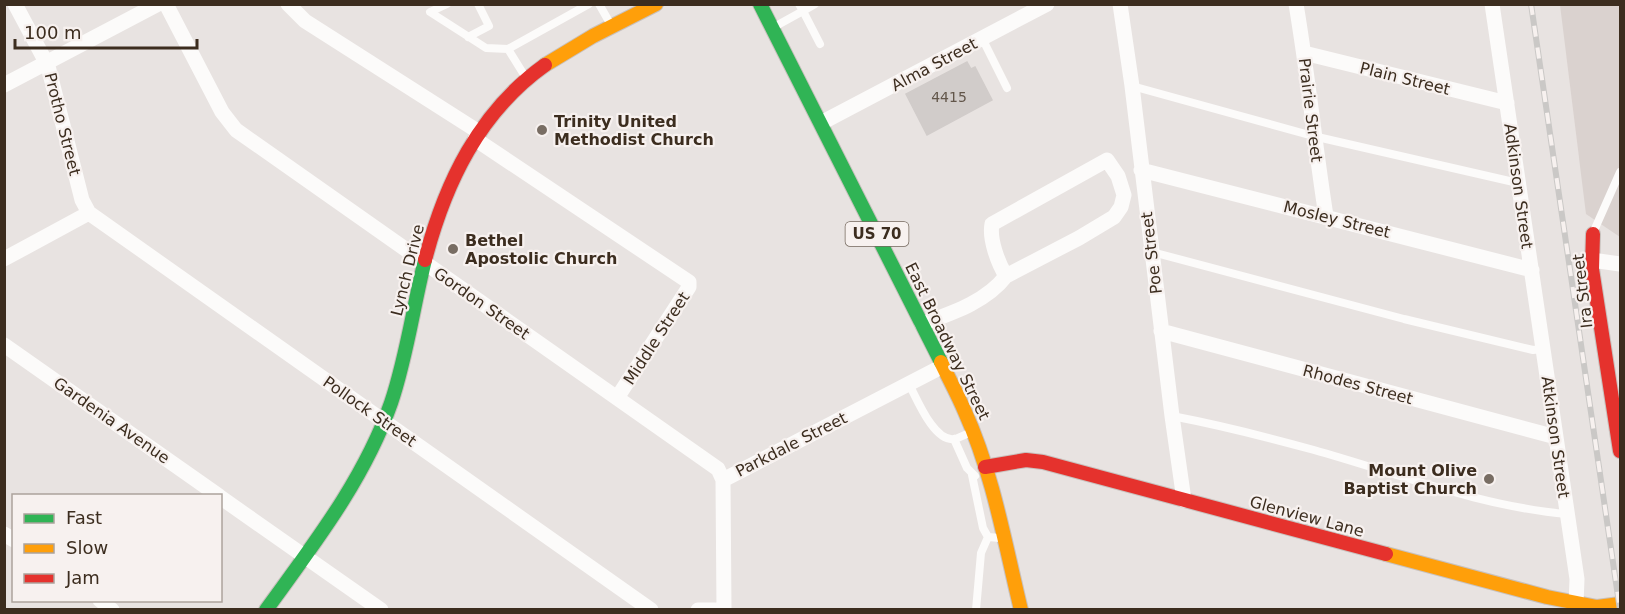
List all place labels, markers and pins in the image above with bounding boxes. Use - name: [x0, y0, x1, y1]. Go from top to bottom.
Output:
- place label: Trinity United Methodist Church: [554, 112, 714, 149]
- marker: Trinity United Methodist Church: [535, 123, 549, 137]
- place label: Bethel Apostolic Church: [465, 231, 617, 268]
- marker: Bethel Apostolic Church: [446, 242, 460, 256]
- place label: Mount Olive Baptist Church: [1343, 461, 1477, 498]
- marker: Mount Olive Baptist Church: [1482, 472, 1496, 486]

